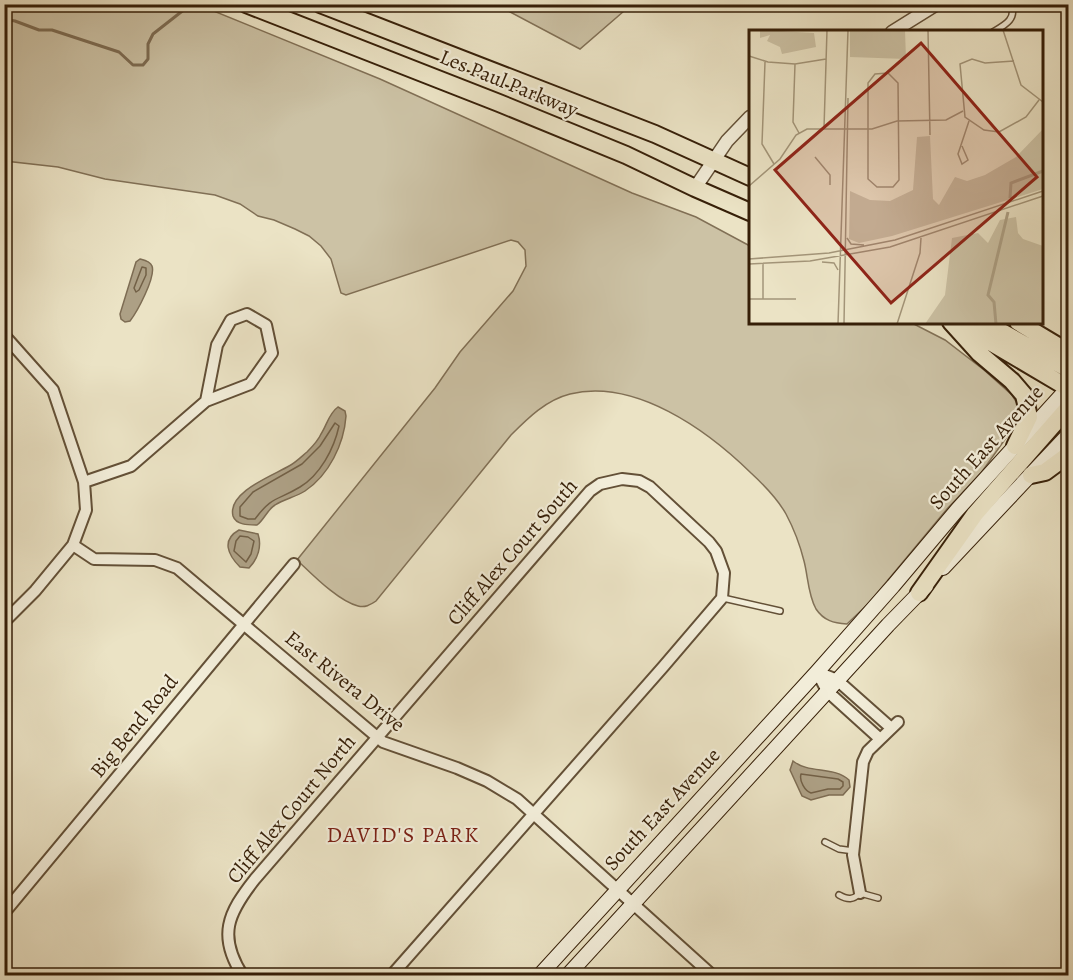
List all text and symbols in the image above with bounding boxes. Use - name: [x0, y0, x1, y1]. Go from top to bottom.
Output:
- inset map: [749, 30, 1043, 324]
- street label: Les Paul Parkway: [436, 43, 583, 124]
- street label: South East Avenue: [923, 379, 1049, 515]
- street label: Cliff Alex Court South: [440, 473, 584, 631]
- street label: East Rivera Drive: [279, 624, 411, 738]
- street label: Big Bend Road: [84, 668, 185, 784]
- street label: Cliff Alex Court North: [220, 729, 362, 889]
- street label: South East Avenue: [598, 741, 726, 877]
- district label: DAVID'S PARK: [327, 820, 479, 850]

